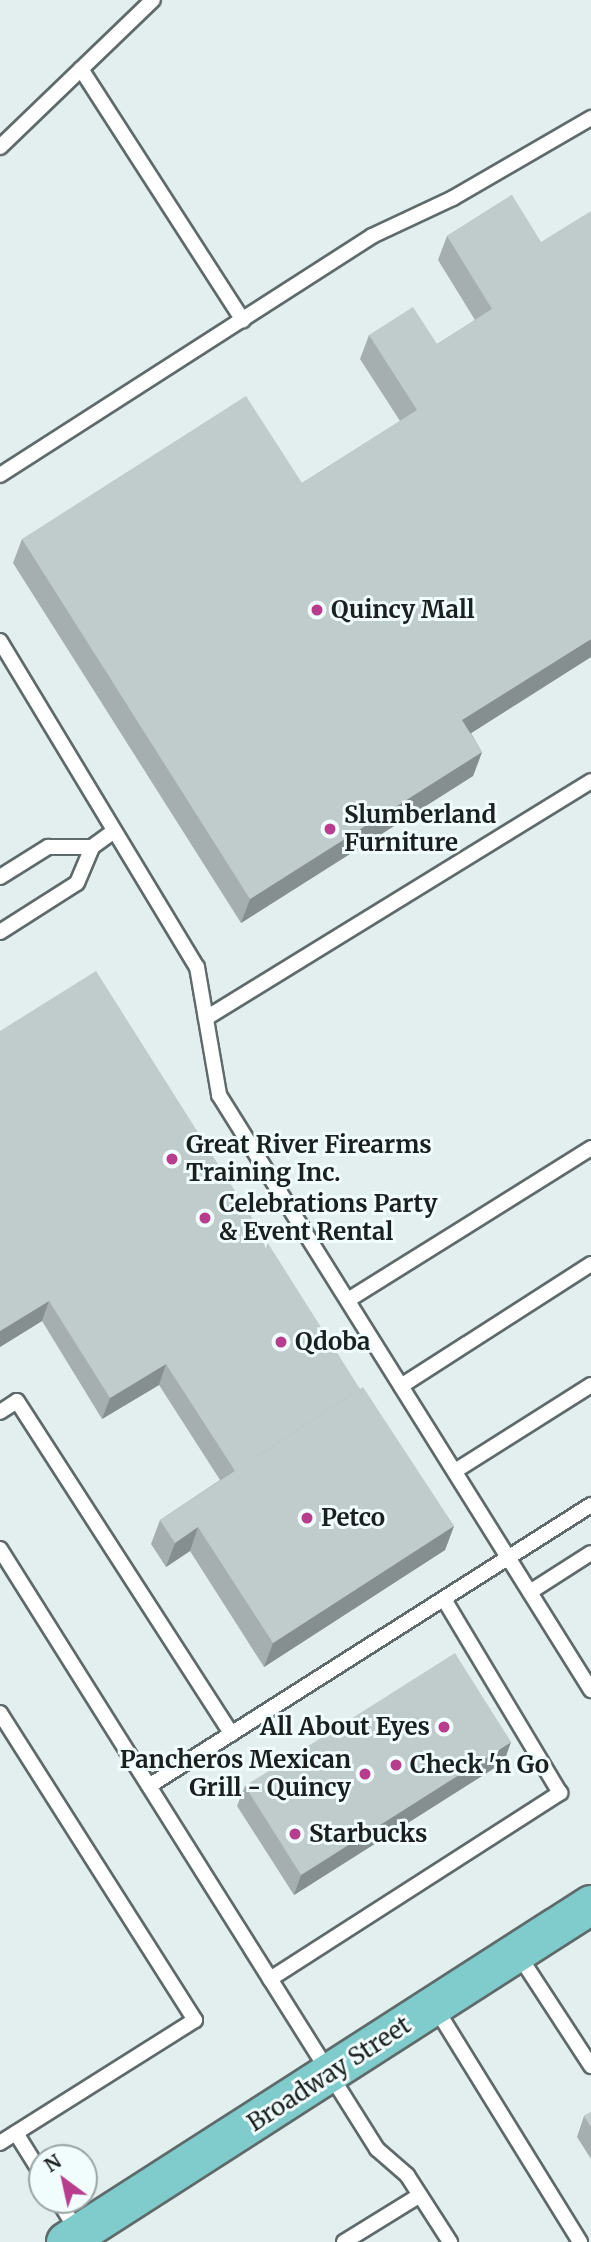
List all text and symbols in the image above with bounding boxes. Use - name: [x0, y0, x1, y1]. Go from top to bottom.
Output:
- place label: Quincy Mall: [331, 596, 474, 624]
- marker: Quincy Mall: [309, 602, 325, 618]
- place label: Slumberland Furniture: [344, 801, 496, 857]
- marker: Slumberland Furniture: [322, 821, 338, 837]
- place label: Great River Firearms Training Inc.: [186, 1131, 432, 1187]
- marker: Great River Firearms Training Inc.: [164, 1151, 180, 1167]
- place label: Celebrations Party & Event Rental: [219, 1190, 438, 1246]
- marker: Celebrations Party & Event Rental: [197, 1210, 213, 1226]
- place label: Qdoba: [295, 1328, 371, 1356]
- marker: Qdoba: [273, 1334, 289, 1350]
- place label: Petco: [321, 1504, 385, 1532]
- marker: Petco: [299, 1510, 315, 1526]
- place label: All About Eyes: [260, 1713, 430, 1741]
- marker: All About Eyes: [436, 1719, 452, 1735]
- place label: Pancheros Mexican Grill - Quincy: [120, 1746, 351, 1802]
- place label: Check 'n Go: [410, 1751, 549, 1779]
- marker: Check 'n Go: [388, 1757, 404, 1773]
- marker: Pancheros Mexican Grill - Quincy: [357, 1766, 373, 1782]
- place label: Starbucks: [309, 1820, 427, 1848]
- marker: Starbucks: [287, 1826, 303, 1842]
- street label: Broadway Street: [242, 2011, 416, 2137]
- north arrow: [28, 2144, 98, 2214]
- text: N: [40, 2149, 65, 2177]

